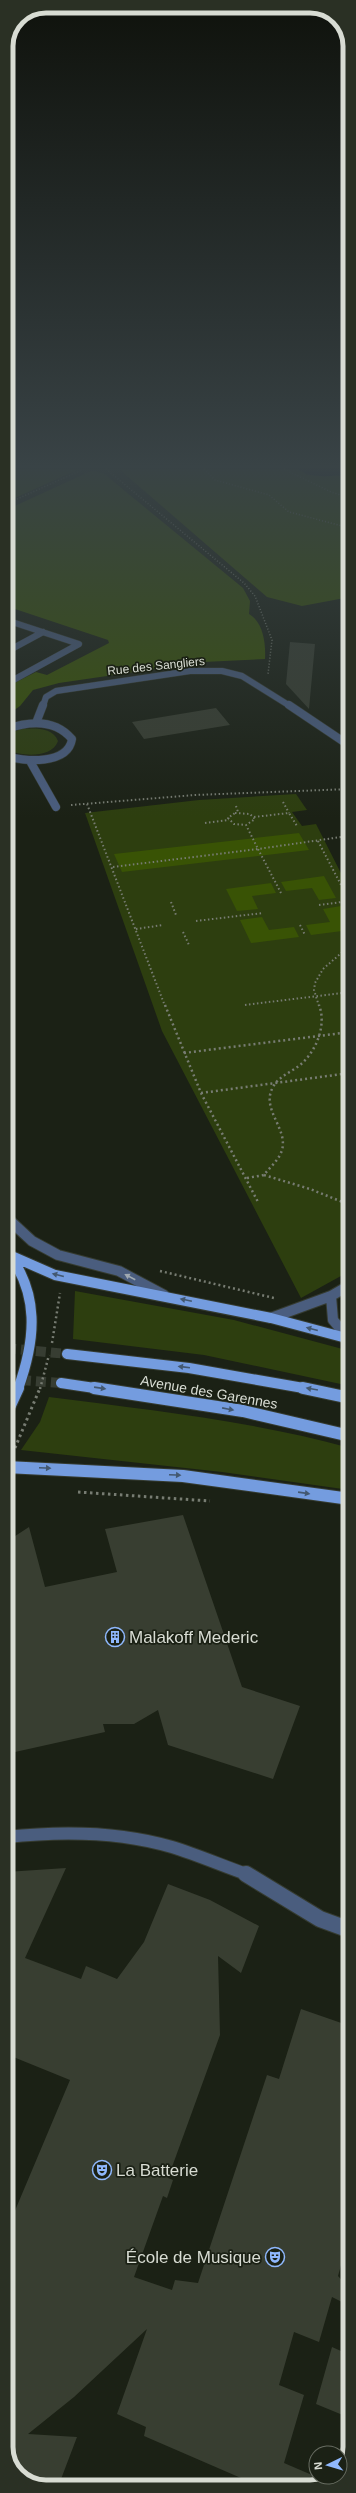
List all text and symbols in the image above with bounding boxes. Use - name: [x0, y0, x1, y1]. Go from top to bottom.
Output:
- street label: Rue des Sangliers: [107, 654, 205, 678]
- one-way arrow: [52, 1271, 64, 1277]
- one-way arrow: [124, 1274, 136, 1280]
- one-way arrow: [179, 1296, 192, 1302]
- one-way arrow: [306, 1326, 318, 1332]
- one-way arrow: [178, 1364, 190, 1370]
- street label: Avenue des Garennes: [139, 1372, 279, 1412]
- one-way arrow: [94, 1385, 106, 1391]
- one-way arrow: [306, 1386, 318, 1392]
- one-way arrow: [222, 1406, 234, 1412]
- one-way arrow: [39, 1465, 51, 1472]
- one-way arrow: [169, 1472, 181, 1479]
- one-way arrow: [298, 1490, 310, 1496]
- building icon: Malakoff Mederic: [104, 1626, 126, 1648]
- place label: Malakoff Mederic: [129, 1628, 259, 1647]
- theatre icon: La Batterie: [91, 2159, 113, 2181]
- place label: La Batterie: [116, 2161, 198, 2180]
- theatre icon: École de Musique: [264, 2246, 286, 2268]
- place label: École de Musique: [126, 2248, 261, 2267]
- north arrow: [308, 2445, 348, 2485]
- text: N: [312, 2461, 324, 2470]

